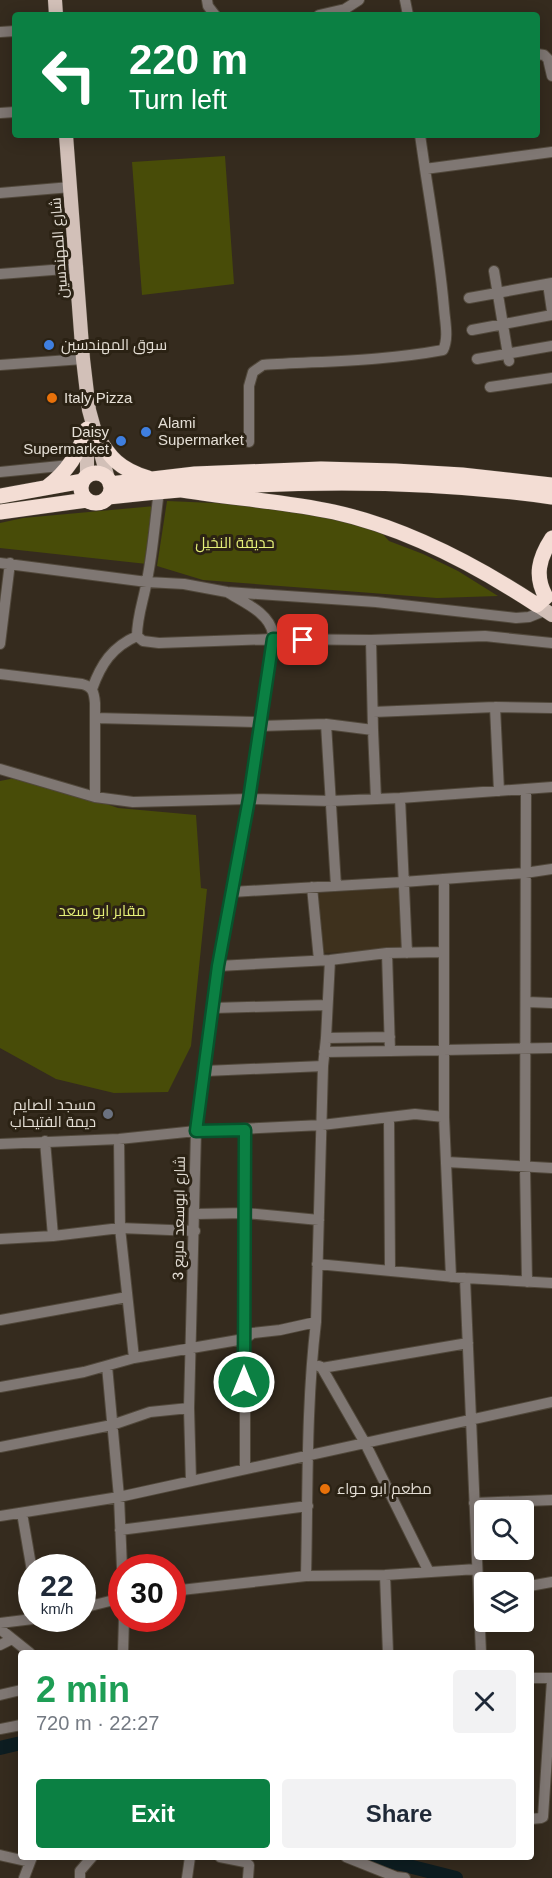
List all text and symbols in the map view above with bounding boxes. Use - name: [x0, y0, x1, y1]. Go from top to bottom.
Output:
- icon: left: [30, 36, 108, 114]
- text: 220 m: [129, 36, 248, 83]
- text: Turn left: [129, 85, 227, 115]
- street label: شارع المهندسين: [46, 197, 74, 299]
- place label: سوق المهندسين: [61, 336, 167, 355]
- marker: سوق المهندسين: [42, 338, 56, 352]
- place label: Italy Pizza: [64, 389, 133, 406]
- marker: Italy Pizza: [45, 391, 59, 405]
- place label: Alami Supermarket: [158, 414, 245, 448]
- place label: Daisy Supermarket: [23, 423, 110, 457]
- marker: Alami Supermarket: [139, 425, 153, 439]
- marker: Daisy Supermarket: [114, 434, 128, 448]
- park label: حديقة النخيل: [195, 534, 275, 553]
- pin: [277, 614, 328, 665]
- icon: arrive: [286, 623, 319, 656]
- park label: مقابر ابو سعد: [58, 902, 146, 920]
- place label: مسجد الصايم ديمة الفتيحاب: [10, 1096, 96, 1130]
- marker: مسجد الصايم ديمة الفتيحاب: [101, 1107, 115, 1121]
- street label: شارع ابوسعد مربع 3: [169, 1156, 191, 1280]
- position arrow: [212, 1350, 276, 1414]
- place label: مطعم ابو حواء: [337, 1480, 432, 1499]
- marker: مطعم ابو حواء: [318, 1482, 332, 1496]
- map controls: [474, 1500, 534, 1632]
- button: search: [474, 1500, 534, 1560]
- speed limit sign: 30: [108, 1554, 186, 1632]
- text: 22: [40, 1569, 74, 1602]
- button: layers: [474, 1572, 534, 1632]
- text: km/h: [41, 1600, 73, 1617]
- text: 2 min: [36, 1669, 130, 1710]
- button: close: [453, 1670, 516, 1733]
- text: 720 m · 22:27: [36, 1712, 159, 1734]
- button: Exit: [36, 1779, 270, 1848]
- button: Share: [282, 1779, 516, 1848]

